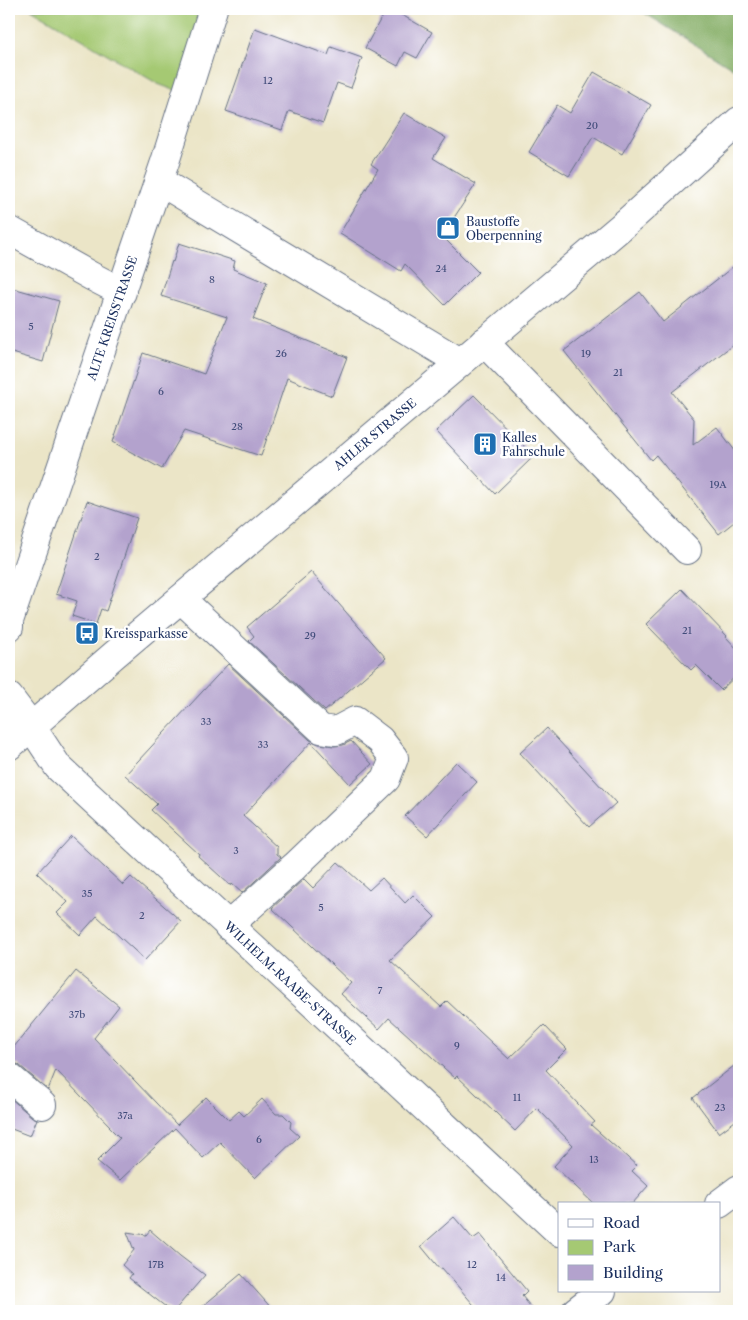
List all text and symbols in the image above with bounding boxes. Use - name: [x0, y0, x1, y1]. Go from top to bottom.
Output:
- house number: 12: [263, 74, 273, 87]
- house number: 20: [586, 119, 598, 132]
- place label: Baustoffe Oberpenning: [466, 214, 542, 243]
- shop icon: Baustoffe Oberpenning: [435, 215, 461, 241]
- street label: ALTE KREISSTRASSE: [83, 254, 140, 383]
- house number: 24: [435, 262, 447, 275]
- house number: 8: [209, 273, 215, 286]
- house number: 5: [28, 320, 34, 333]
- house number: 26: [275, 347, 287, 360]
- house number: 19: [581, 347, 591, 360]
- house number: 21: [613, 366, 624, 379]
- house number: 6: [158, 385, 164, 398]
- street label: AHLER STRASSE: [330, 395, 419, 474]
- house number: 28: [231, 420, 243, 433]
- place label: Kalles Fahrschule: [502, 430, 565, 459]
- building icon: Kalles Fahrschule: [472, 431, 498, 457]
- house number: 19A: [709, 478, 727, 491]
- house number: 2: [94, 550, 100, 563]
- bus stop icon: Kreissparkasse: [74, 620, 100, 646]
- house number: 21: [682, 624, 693, 637]
- place label: Kreissparkasse: [104, 626, 188, 641]
- house number: 29: [304, 629, 316, 642]
- house number: 33: [200, 715, 212, 728]
- house number: 33: [257, 738, 269, 751]
- house number: 3: [233, 844, 239, 857]
- house number: 35: [82, 887, 92, 900]
- house number: 5: [318, 901, 324, 914]
- house number: 2: [139, 909, 145, 922]
- street label: WILHELM-RAABE-STRASSE: [220, 917, 359, 1048]
- house number: 7: [378, 984, 383, 997]
- house number: 37b: [69, 1008, 85, 1021]
- house number: 9: [454, 1039, 460, 1052]
- house number: 11: [513, 1091, 522, 1104]
- house number: 23: [714, 1101, 726, 1114]
- house number: 37a: [117, 1109, 134, 1122]
- house number: 6: [256, 1133, 262, 1146]
- house number: 13: [589, 1153, 599, 1166]
- legend: [558, 1202, 720, 1292]
- text: Road: [603, 1213, 640, 1232]
- text: Park: [603, 1237, 637, 1256]
- house number: 17B: [148, 1258, 164, 1271]
- house number: 12: [467, 1258, 477, 1271]
- text: Building: [603, 1263, 663, 1282]
- house number: 14: [496, 1271, 506, 1284]

